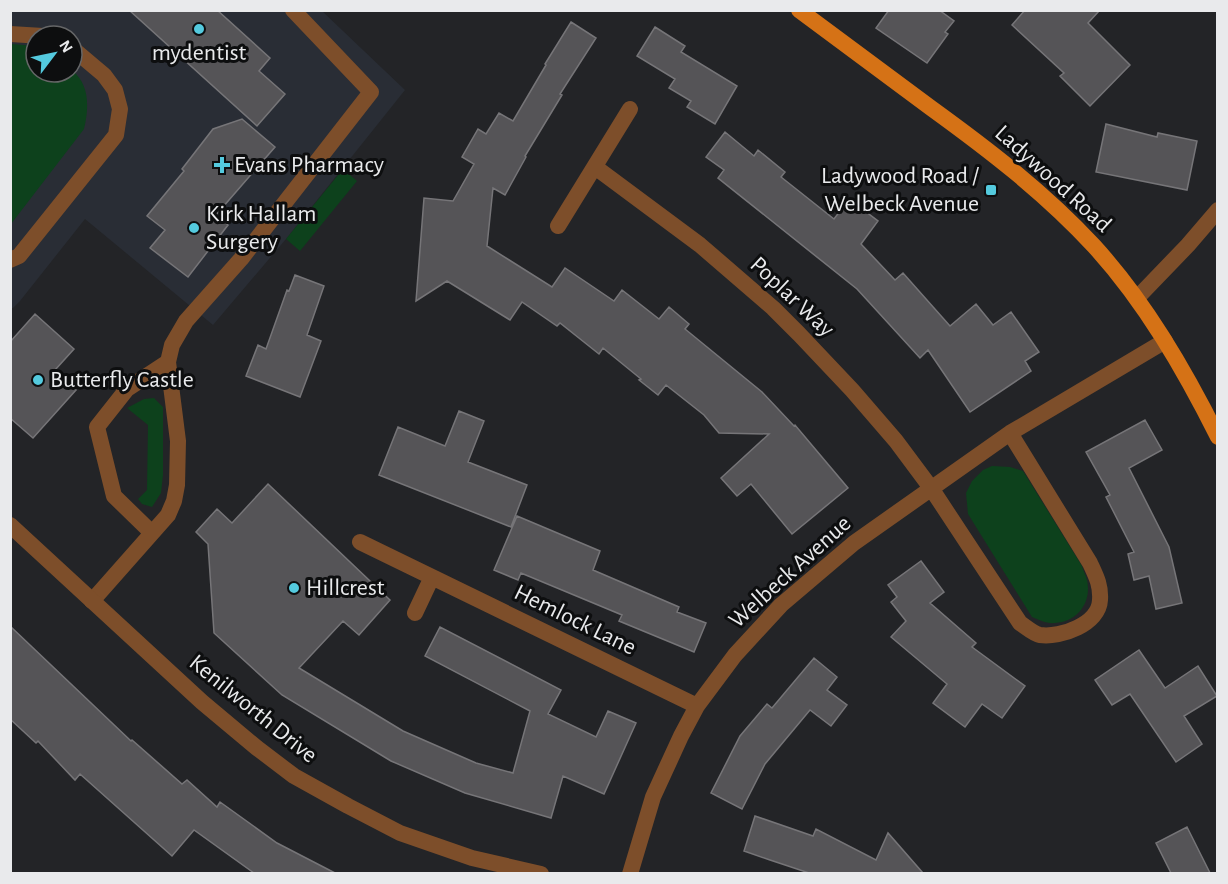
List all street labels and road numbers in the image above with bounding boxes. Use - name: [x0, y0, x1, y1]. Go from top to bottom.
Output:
- street label: Ladywood Road: [990, 121, 1116, 237]
- street label: Poplar Way: [745, 252, 839, 342]
- street label: Welbeck Avenue: [724, 511, 856, 633]
- street label: Hemlock Lane: [510, 580, 640, 660]
- street label: Kenilworth Drive: [184, 650, 322, 768]

